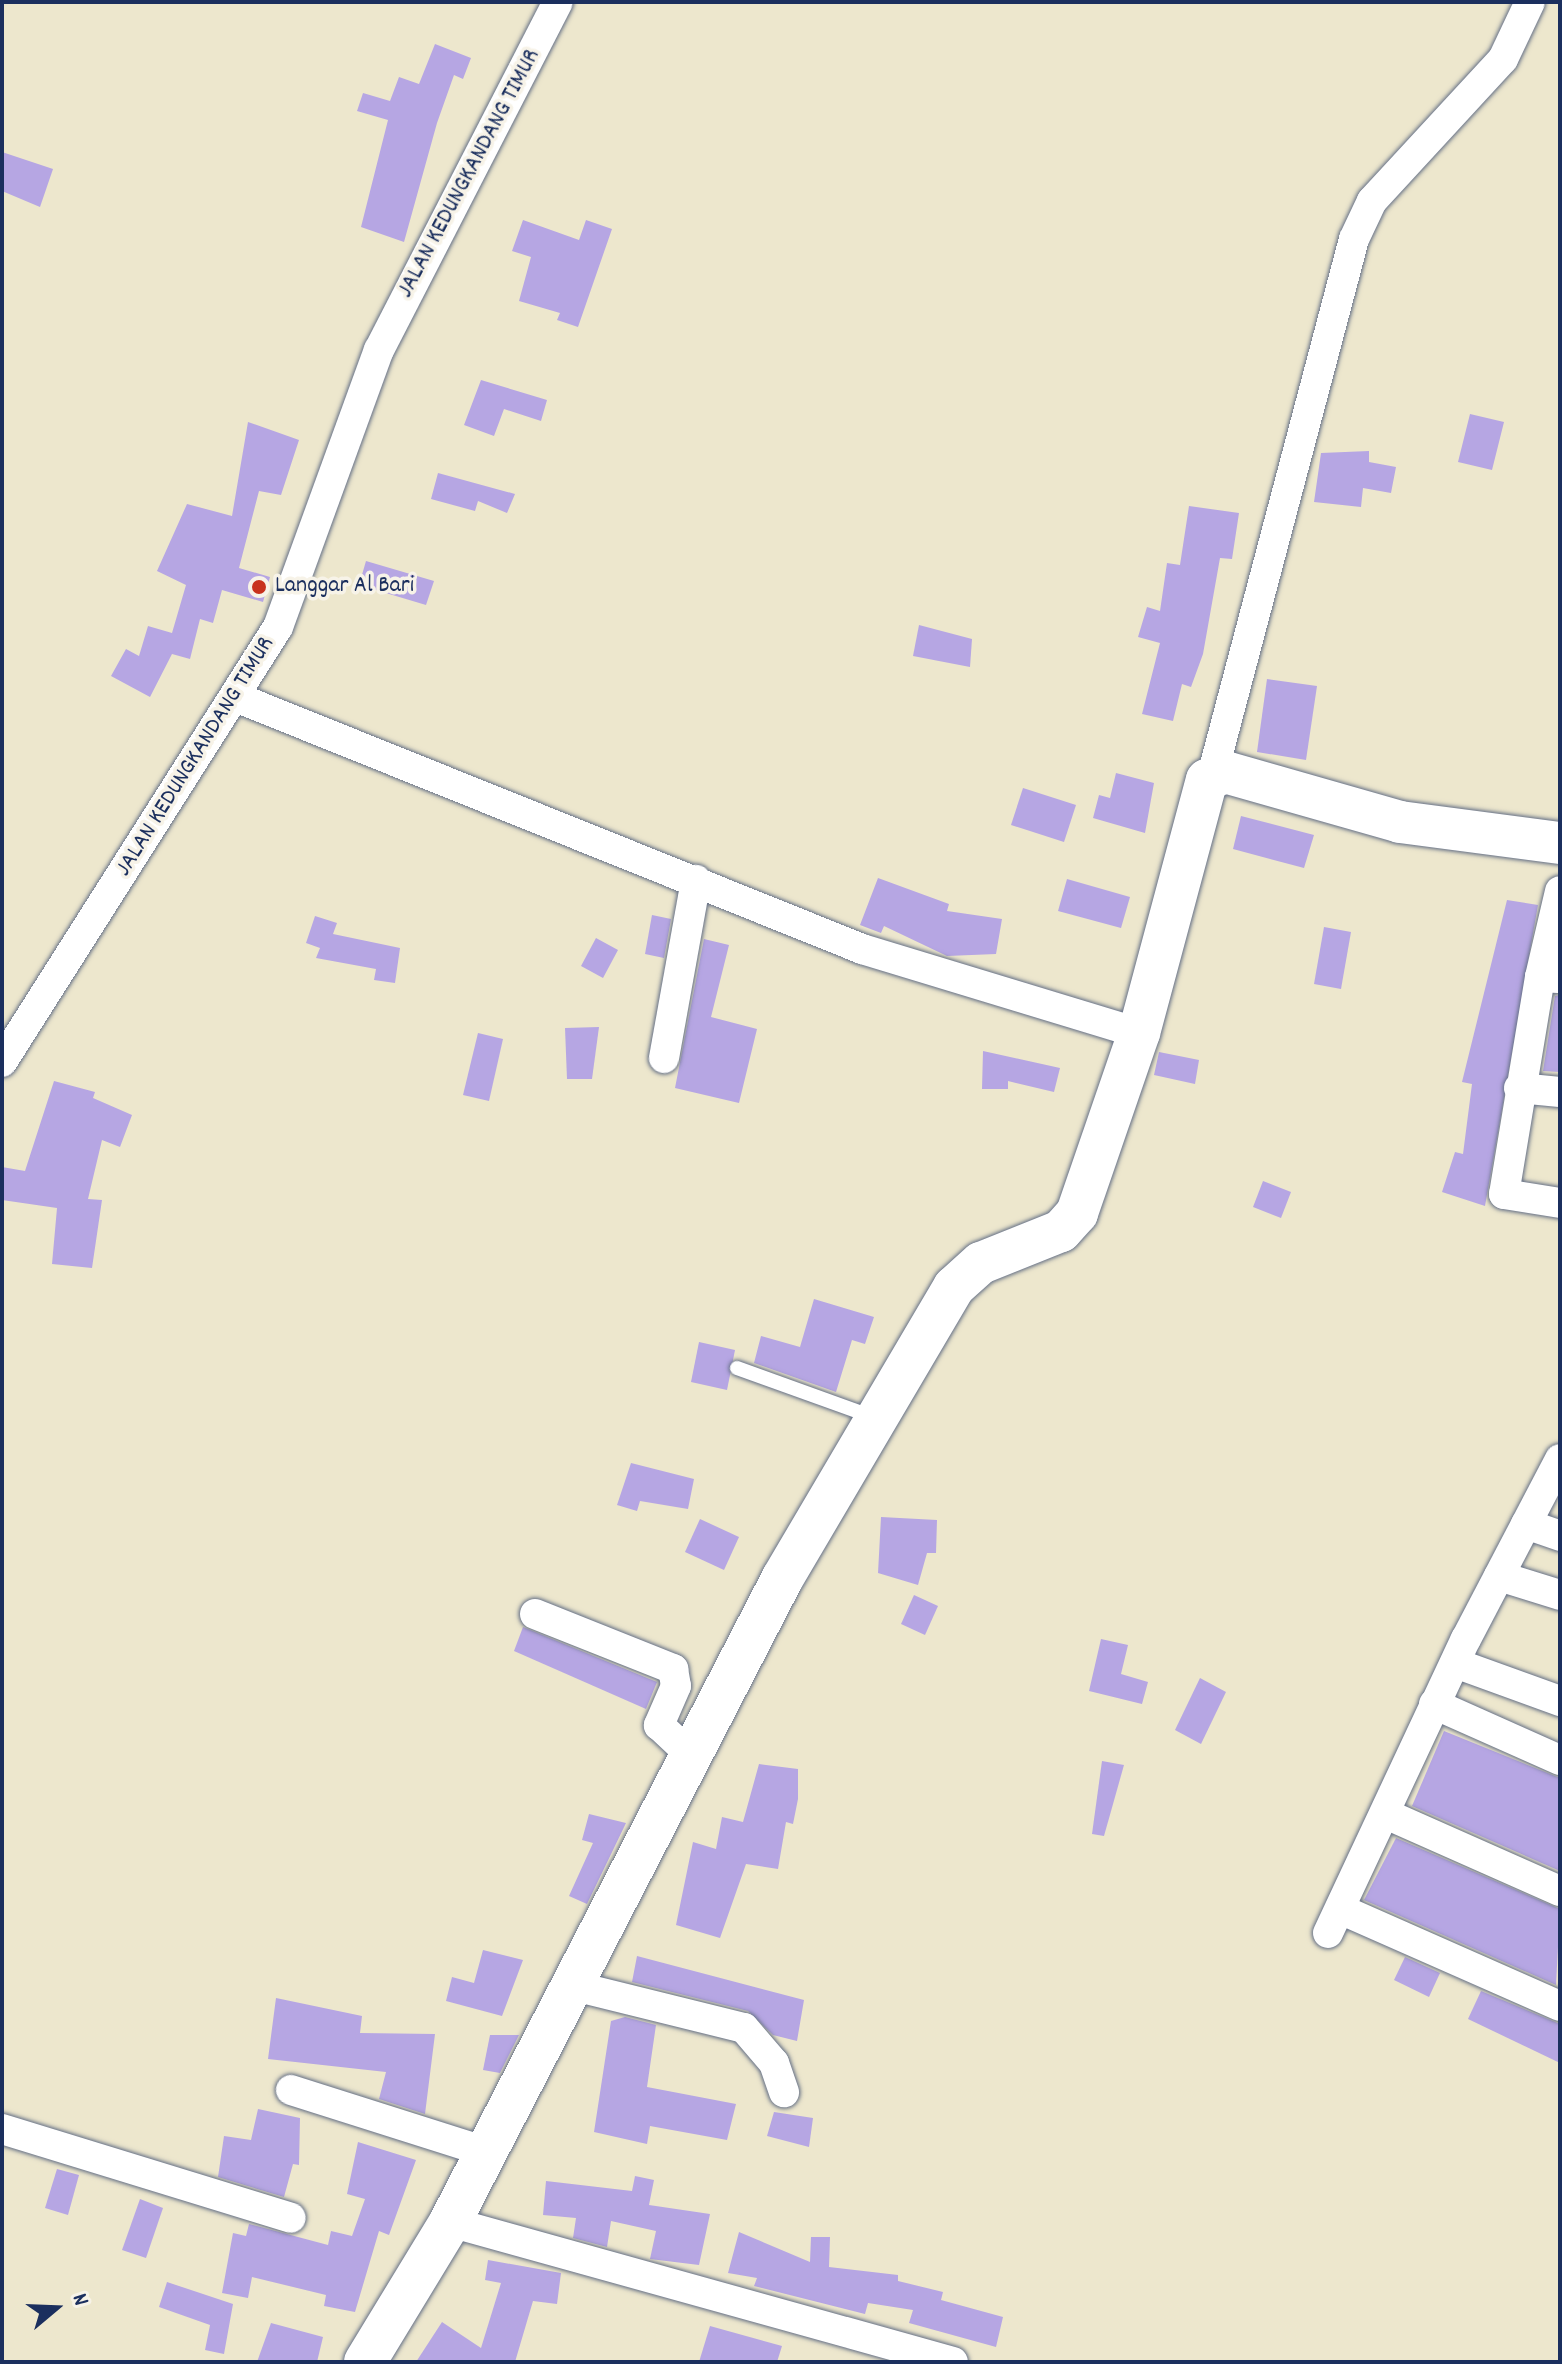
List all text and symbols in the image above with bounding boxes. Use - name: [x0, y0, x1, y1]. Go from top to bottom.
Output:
- street label: JALAN KEDUNGKANDANG TIMUR: [392, 45, 548, 303]
- place label: Langgar Al Bari: [275, 573, 414, 601]
- marker: Langgar Al Bari: [250, 578, 268, 596]
- street label: JALAN KEDUNGKANDANG TIMUR: [110, 632, 282, 882]
- north arrow: [16, 2268, 96, 2348]
- text: N: [63, 2290, 96, 2310]

